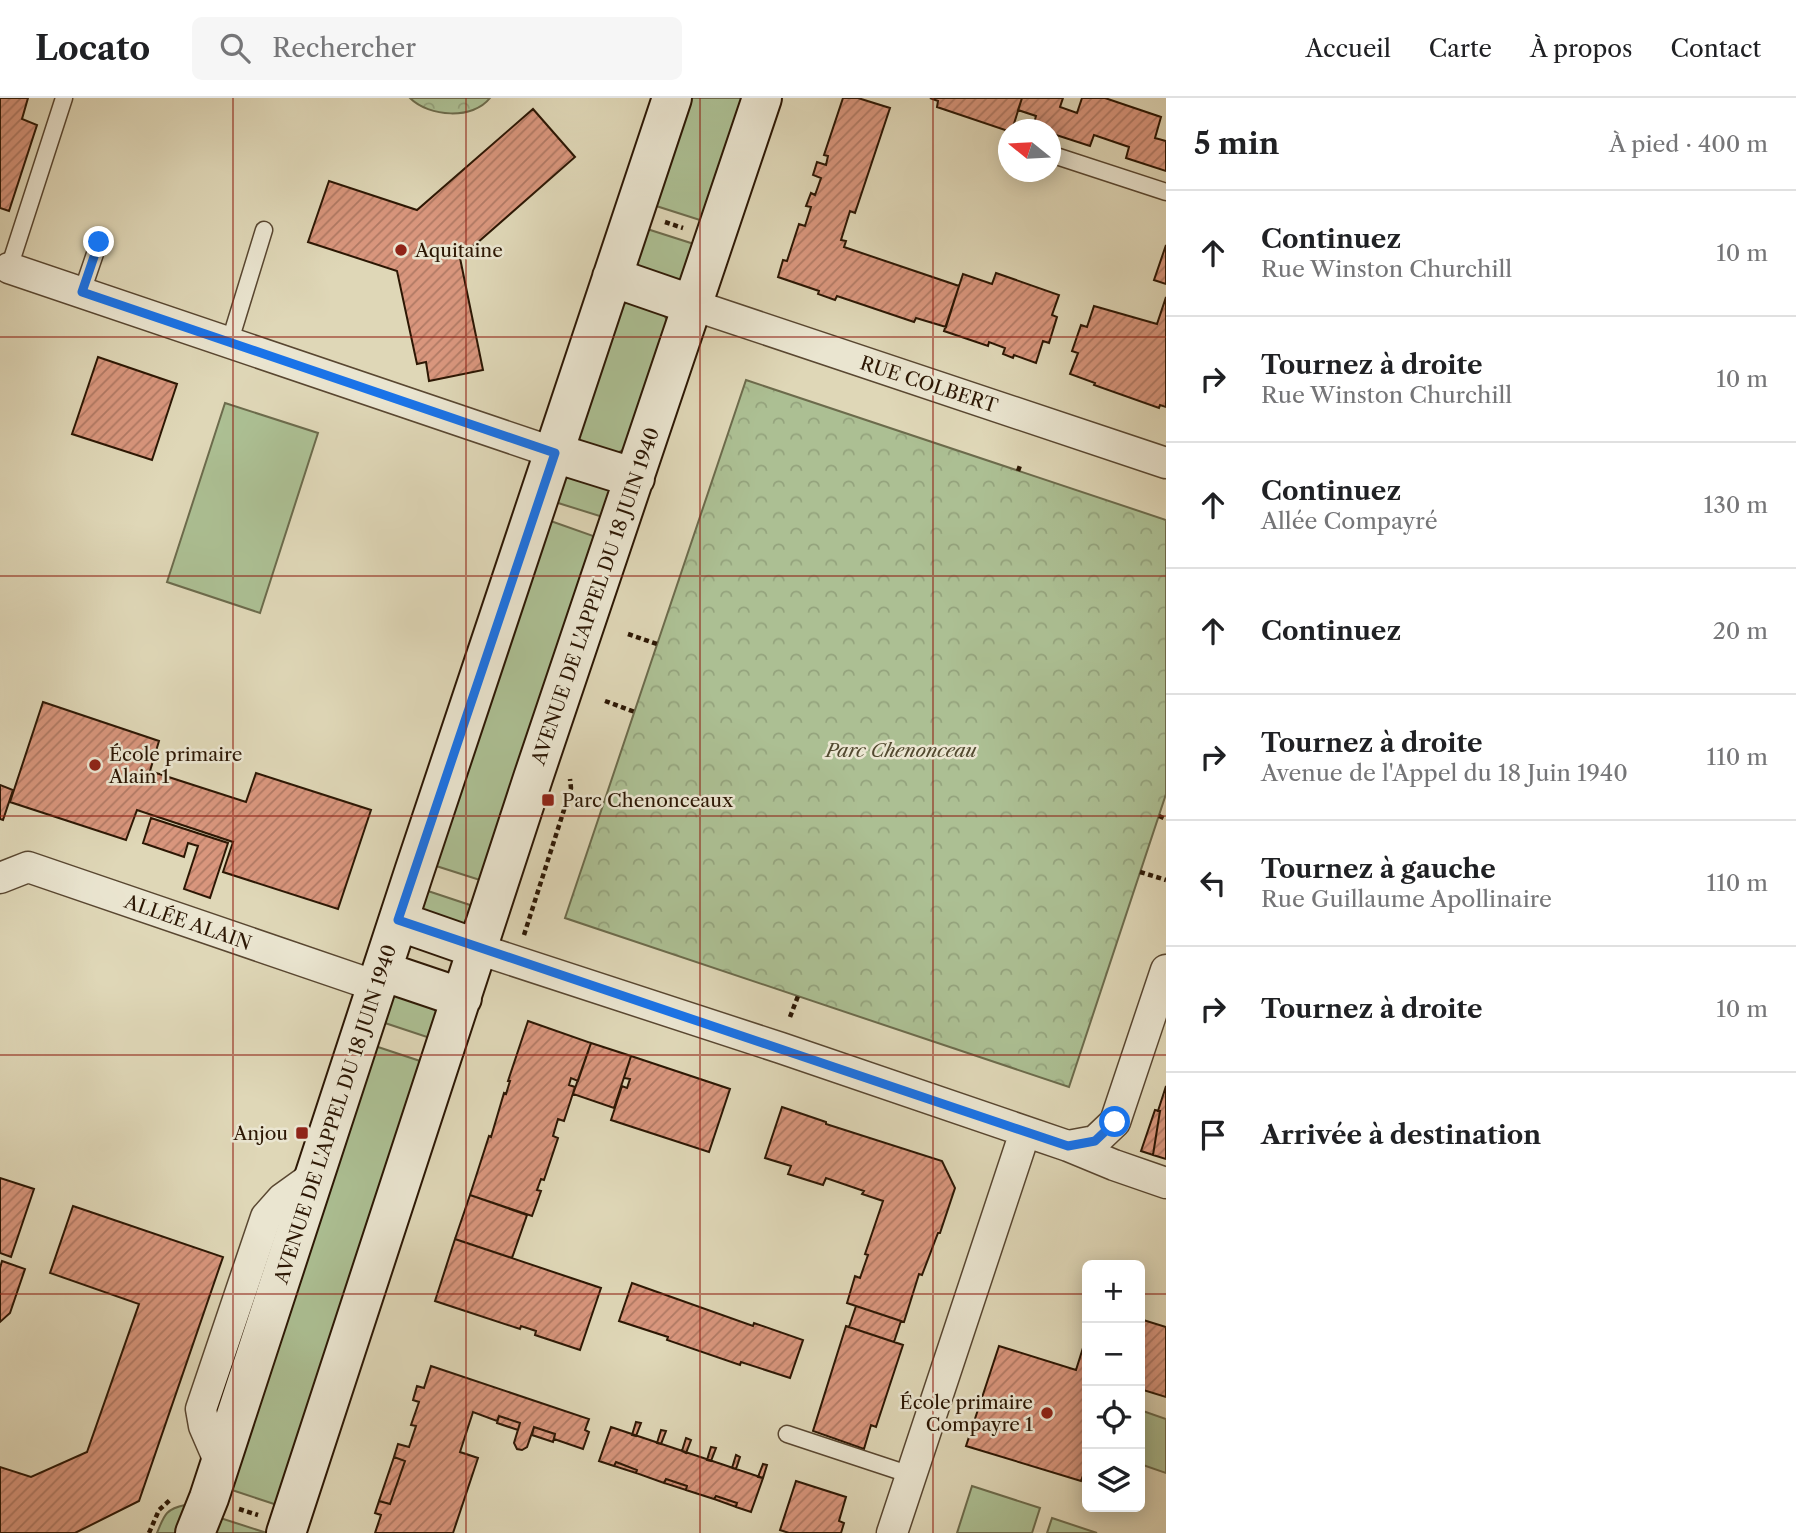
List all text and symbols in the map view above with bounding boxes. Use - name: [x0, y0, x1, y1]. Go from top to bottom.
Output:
- search box: [192, 17, 682, 80]
- text: Locato: [35, 28, 150, 69]
- icon: search: [216, 29, 254, 67]
- text: Rechercher: [272, 32, 416, 64]
- text: Accueil: [1306, 34, 1391, 63]
- text: Carte: [1429, 34, 1492, 63]
- text: À propos: [1530, 34, 1633, 63]
- text: Contact: [1671, 34, 1761, 63]
- north arrow: [998, 119, 1061, 182]
- text: 5 min: [1194, 125, 1279, 162]
- text: À pied · 400 m: [1609, 130, 1768, 158]
- text: Continuez: [1261, 223, 1401, 255]
- route end: [83, 226, 114, 257]
- icon: ahead: [1194, 234, 1232, 272]
- place label: Aquitaine: [414, 239, 503, 262]
- text: 10 m: [1716, 239, 1768, 267]
- marker: Aquitaine: [393, 242, 409, 258]
- text: Rue Winston Churchill: [1261, 255, 1512, 283]
- text: Tournez à droite: [1261, 349, 1483, 381]
- street label: RUE COLBERT: [857, 351, 1001, 418]
- icon: right: [1194, 360, 1232, 398]
- text: 10 m: [1716, 365, 1768, 393]
- text: Rue Winston Churchill: [1261, 381, 1512, 409]
- street label: AVENUE DE L'APPEL DU 18 JUIN 1940: [526, 425, 664, 769]
- text: Continuez: [1261, 475, 1401, 507]
- icon: ahead: [1194, 486, 1232, 524]
- text: 130 m: [1704, 491, 1768, 519]
- text: Allée Compayré: [1261, 507, 1438, 535]
- icon: ahead: [1194, 612, 1232, 650]
- text: Continuez: [1261, 615, 1401, 647]
- text: 20 m: [1713, 617, 1768, 645]
- text: Tournez à droite: [1261, 727, 1483, 759]
- icon: right: [1194, 738, 1232, 776]
- park label: Parc Chenonceau: [824, 739, 977, 762]
- place label: École primaire Alain 1: [108, 743, 242, 788]
- text: 110 m: [1707, 743, 1768, 771]
- marker: École primaire Alain 1: [87, 757, 103, 773]
- text: Avenue de l'Appel du 18 Juin 1940: [1261, 759, 1628, 787]
- place label: Parc Chenonceaux: [562, 789, 734, 812]
- marker: Parc Chenonceaux: [540, 792, 556, 808]
- text: Tournez à gauche: [1261, 853, 1496, 885]
- icon: left: [1194, 864, 1232, 902]
- text: 110 m: [1707, 869, 1768, 897]
- text: Rue Guillaume Apollinaire: [1261, 885, 1552, 913]
- street label: ALLÉE ALAIN: [120, 890, 254, 955]
- street label: AVENUE DE L'APPEL DU 18 JUIN 1940: [269, 942, 401, 1288]
- icon: right: [1194, 990, 1232, 1028]
- text: Tournez à droite: [1261, 993, 1483, 1025]
- text: 10 m: [1716, 995, 1768, 1023]
- route start: [1099, 1106, 1130, 1137]
- icon: arrive: [1194, 1116, 1232, 1154]
- text: Arrivée à destination: [1261, 1119, 1541, 1151]
- place label: Anjou: [232, 1122, 288, 1145]
- marker: Anjou: [294, 1125, 310, 1141]
- map controls: [1082, 1260, 1145, 1512]
- button: +: [1082, 1260, 1145, 1323]
- button: −: [1082, 1323, 1145, 1386]
- button: locate: [1082, 1386, 1145, 1449]
- place label: École primaire Compayre 1: [900, 1391, 1033, 1436]
- marker: École primaire Compayre 1: [1039, 1405, 1055, 1421]
- button: layers: [1082, 1449, 1145, 1512]

